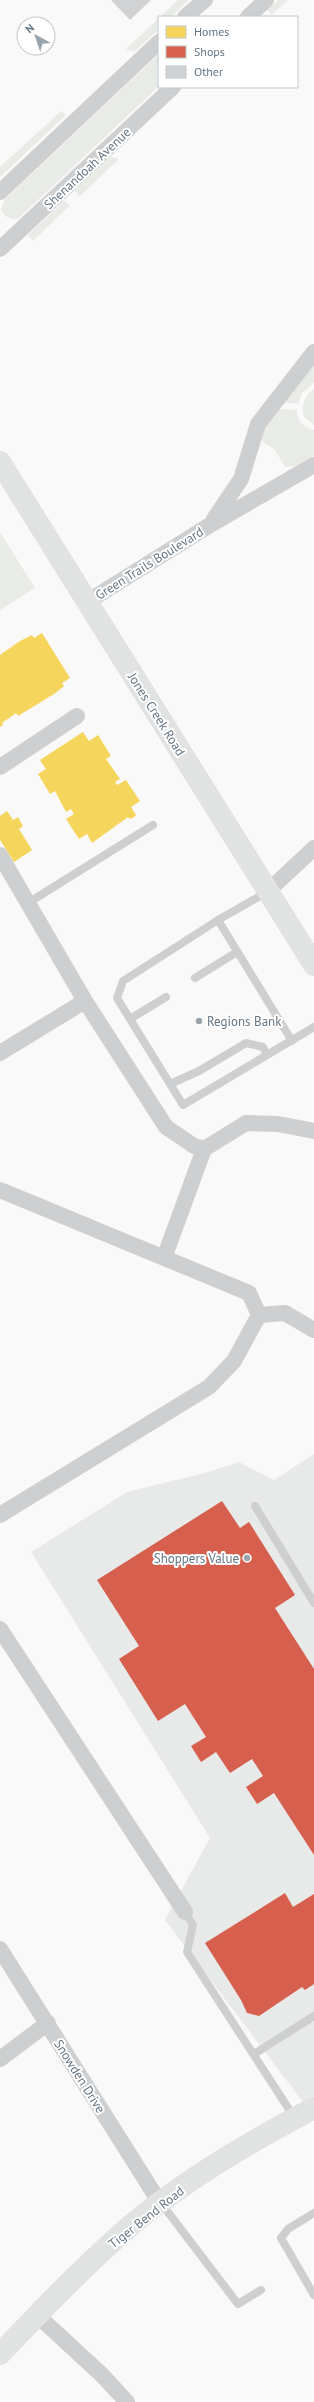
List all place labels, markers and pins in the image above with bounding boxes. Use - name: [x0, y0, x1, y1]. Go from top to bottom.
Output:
- place label: Regions Bank: [207, 1013, 282, 1030]
- marker: Regions Bank: [194, 1016, 204, 1026]
- place label: Shoppers Value: [154, 1550, 239, 1567]
- marker: Shoppers Value: [242, 1553, 252, 1563]

